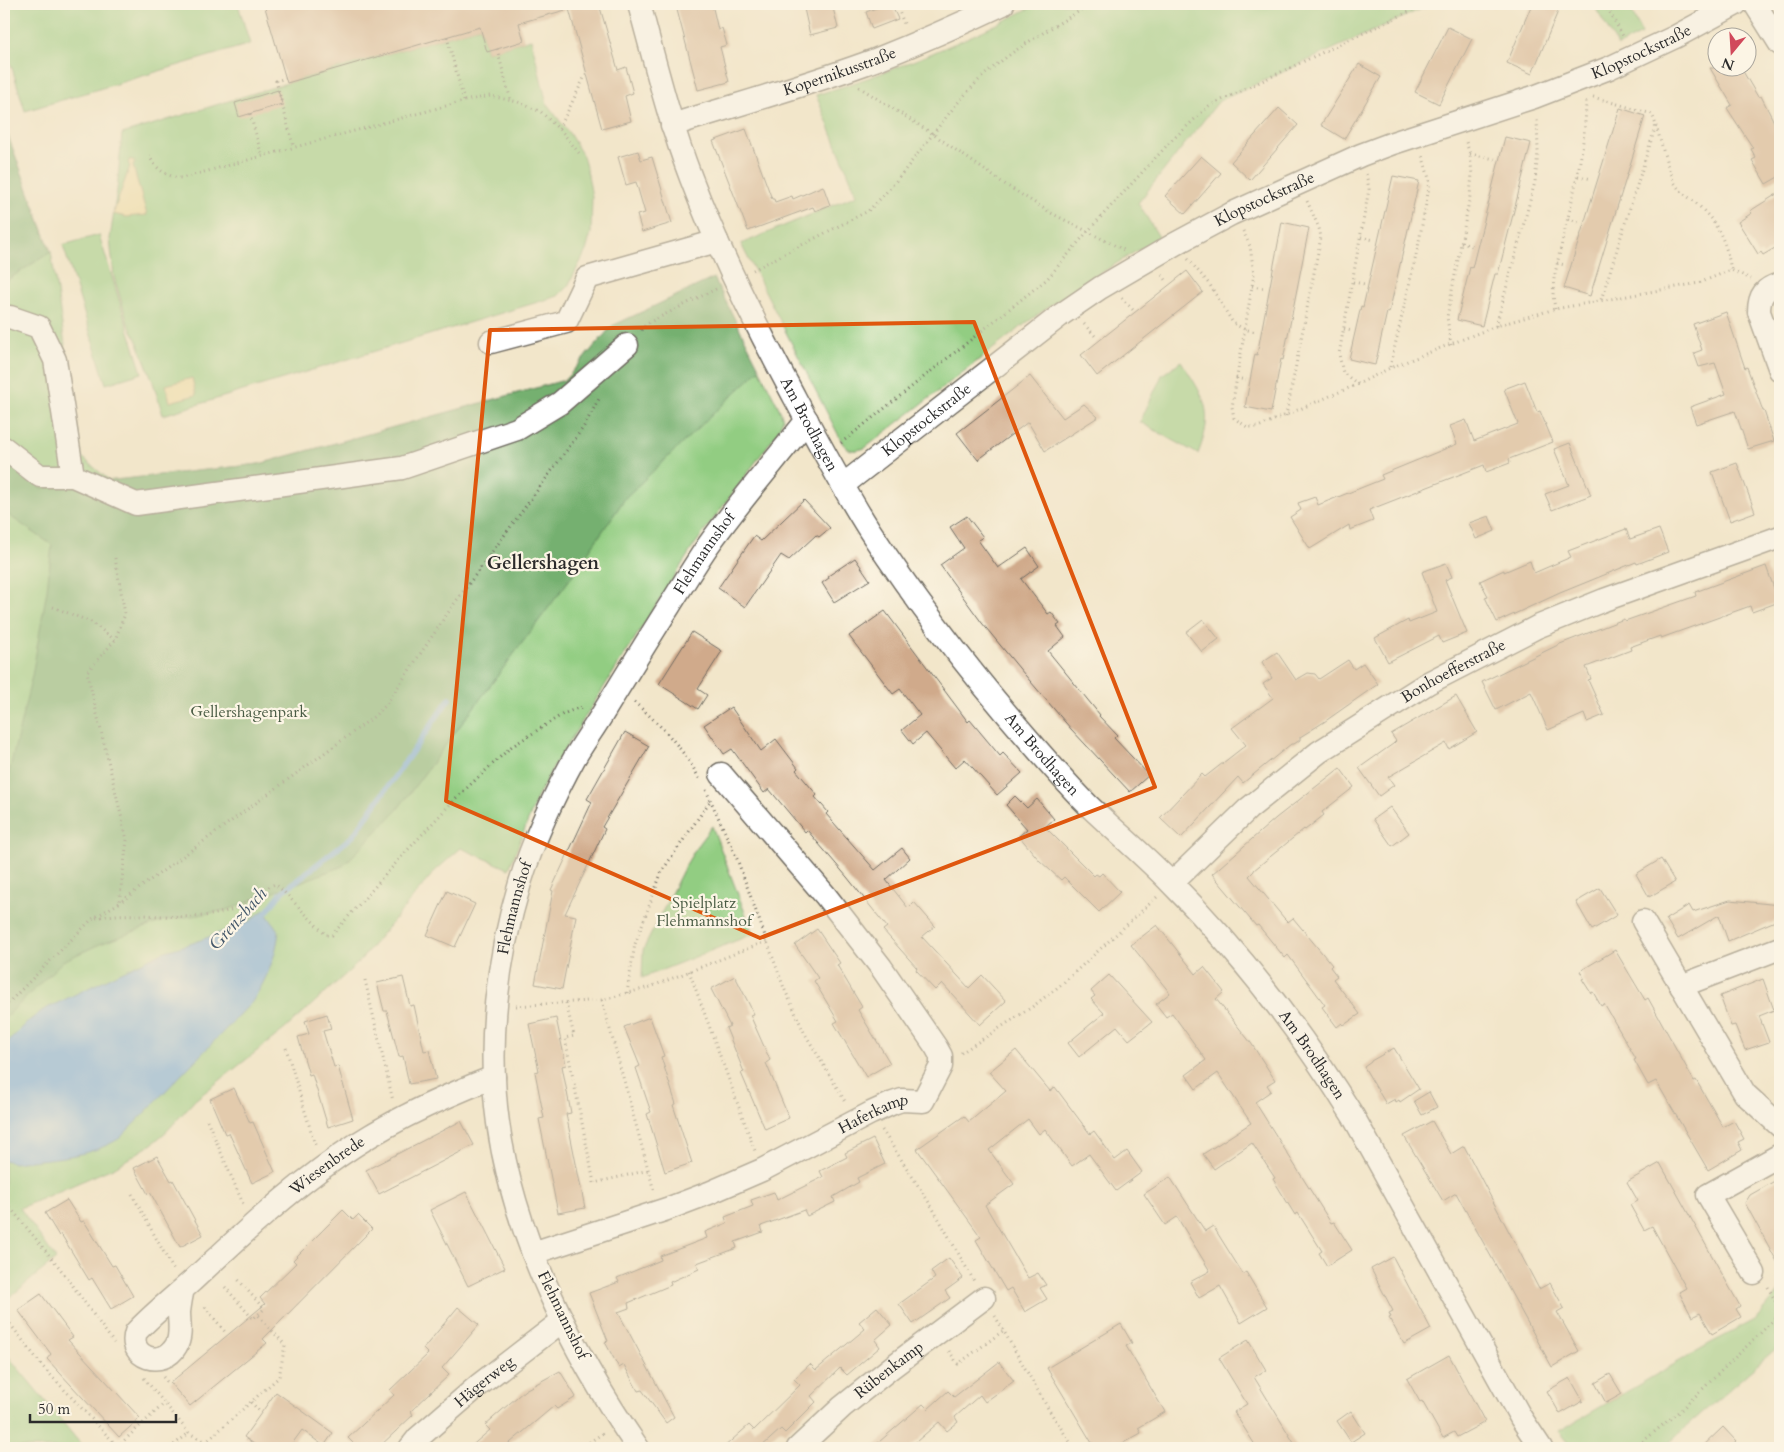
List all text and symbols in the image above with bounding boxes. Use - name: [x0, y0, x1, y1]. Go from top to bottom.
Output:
- street label: Klopstockstraße: [1588, 19, 1695, 85]
- north arrow: [1706, 28, 1756, 78]
- street label: Kopernikusstraße: [780, 42, 900, 101]
- text: N: [1719, 53, 1737, 75]
- street label: Klopstockstraße: [1210, 167, 1318, 232]
- street label: Am Brodhagen: [775, 373, 843, 475]
- street label: Klopstockstraße: [877, 378, 976, 462]
- street label: Flehmannshof: [668, 505, 742, 599]
- district label: Gellershagen: [487, 550, 600, 576]
- street label: Bonhoefferstraße: [1397, 634, 1509, 708]
- park label: Gellershagenpark: [190, 701, 308, 723]
- street label: Am Brodhagen: [999, 708, 1084, 801]
- street label: Flehmannshof: [492, 855, 538, 956]
- water label: Grenzbach: [203, 882, 273, 956]
- park label: Spielplatz Flehmannshof: [656, 892, 755, 932]
- street label: Am Brodhagen: [1273, 1005, 1351, 1104]
- street label: Haferkamp: [834, 1089, 909, 1139]
- street label: Wiesenbrede: [284, 1131, 369, 1201]
- street label: Flehmannshof: [532, 1267, 595, 1366]
- street label: Rübenkamp: [850, 1336, 928, 1404]
- street label: Hägerweg: [450, 1351, 519, 1413]
- scale bar: [30, 1392, 176, 1424]
- text: 50 m: [38, 1399, 70, 1419]

